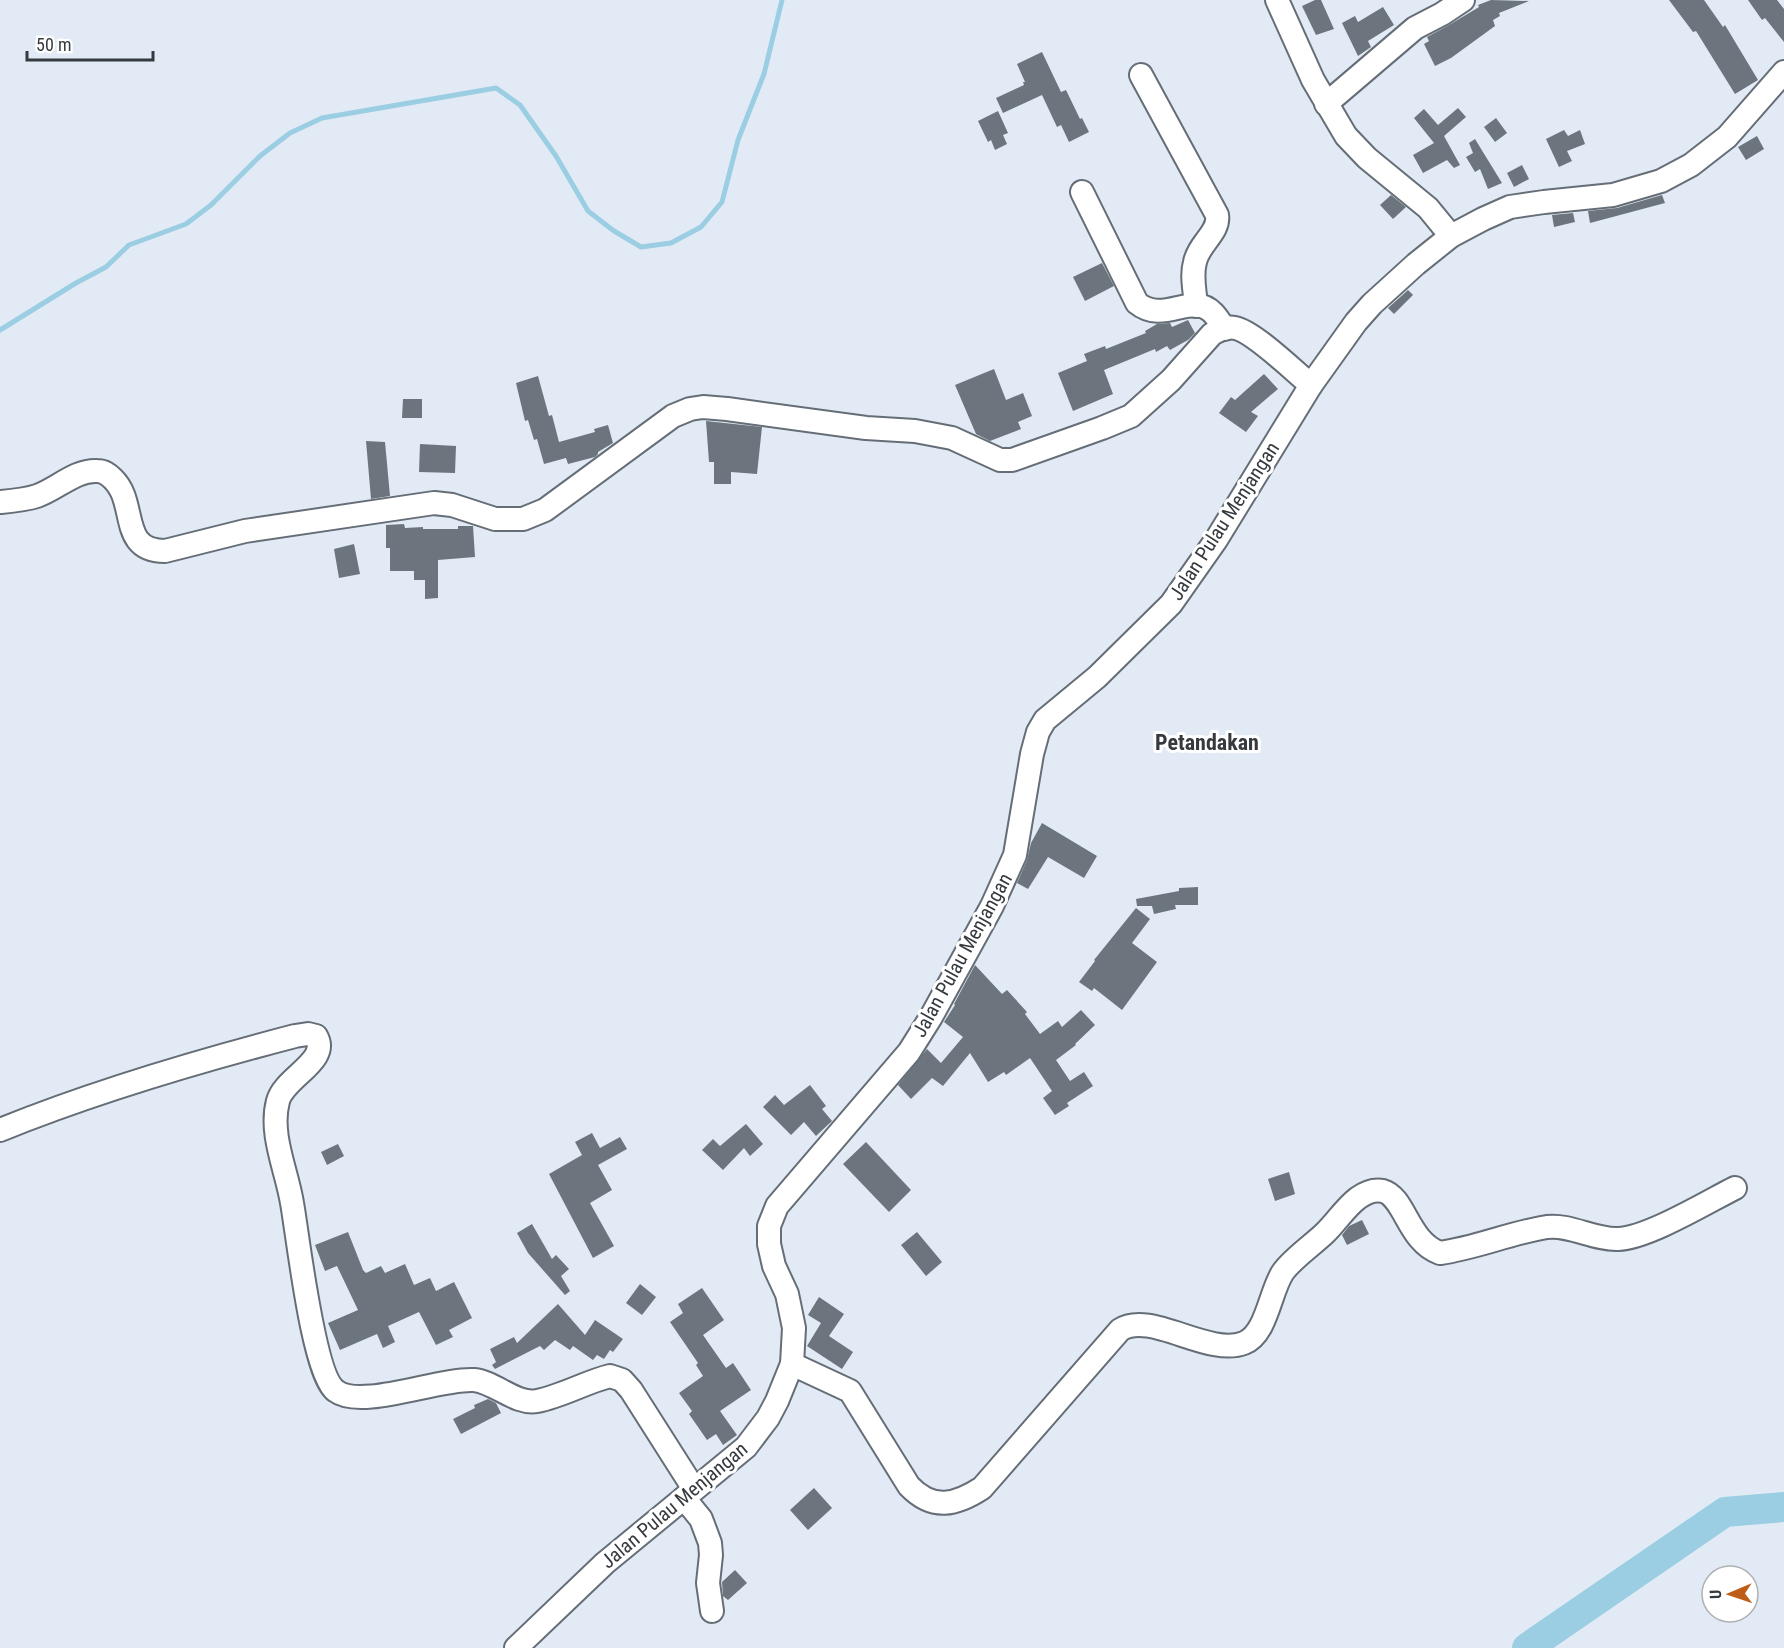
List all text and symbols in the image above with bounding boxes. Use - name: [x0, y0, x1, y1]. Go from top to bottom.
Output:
- scale bar: [27, 24, 153, 62]
- text: 50 m: [36, 34, 71, 55]
- street label: Jalan Pulau Menjangan: [1164, 437, 1284, 605]
- district label: Petandakan: [1155, 730, 1259, 755]
- street label: Jalan Pulau Menjangan: [907, 869, 1017, 1041]
- street label: Jalan Pulau Menjangan: [596, 1437, 752, 1573]
- north arrow: [1700, 1564, 1760, 1624]
- text: U: [1706, 1590, 1725, 1599]

